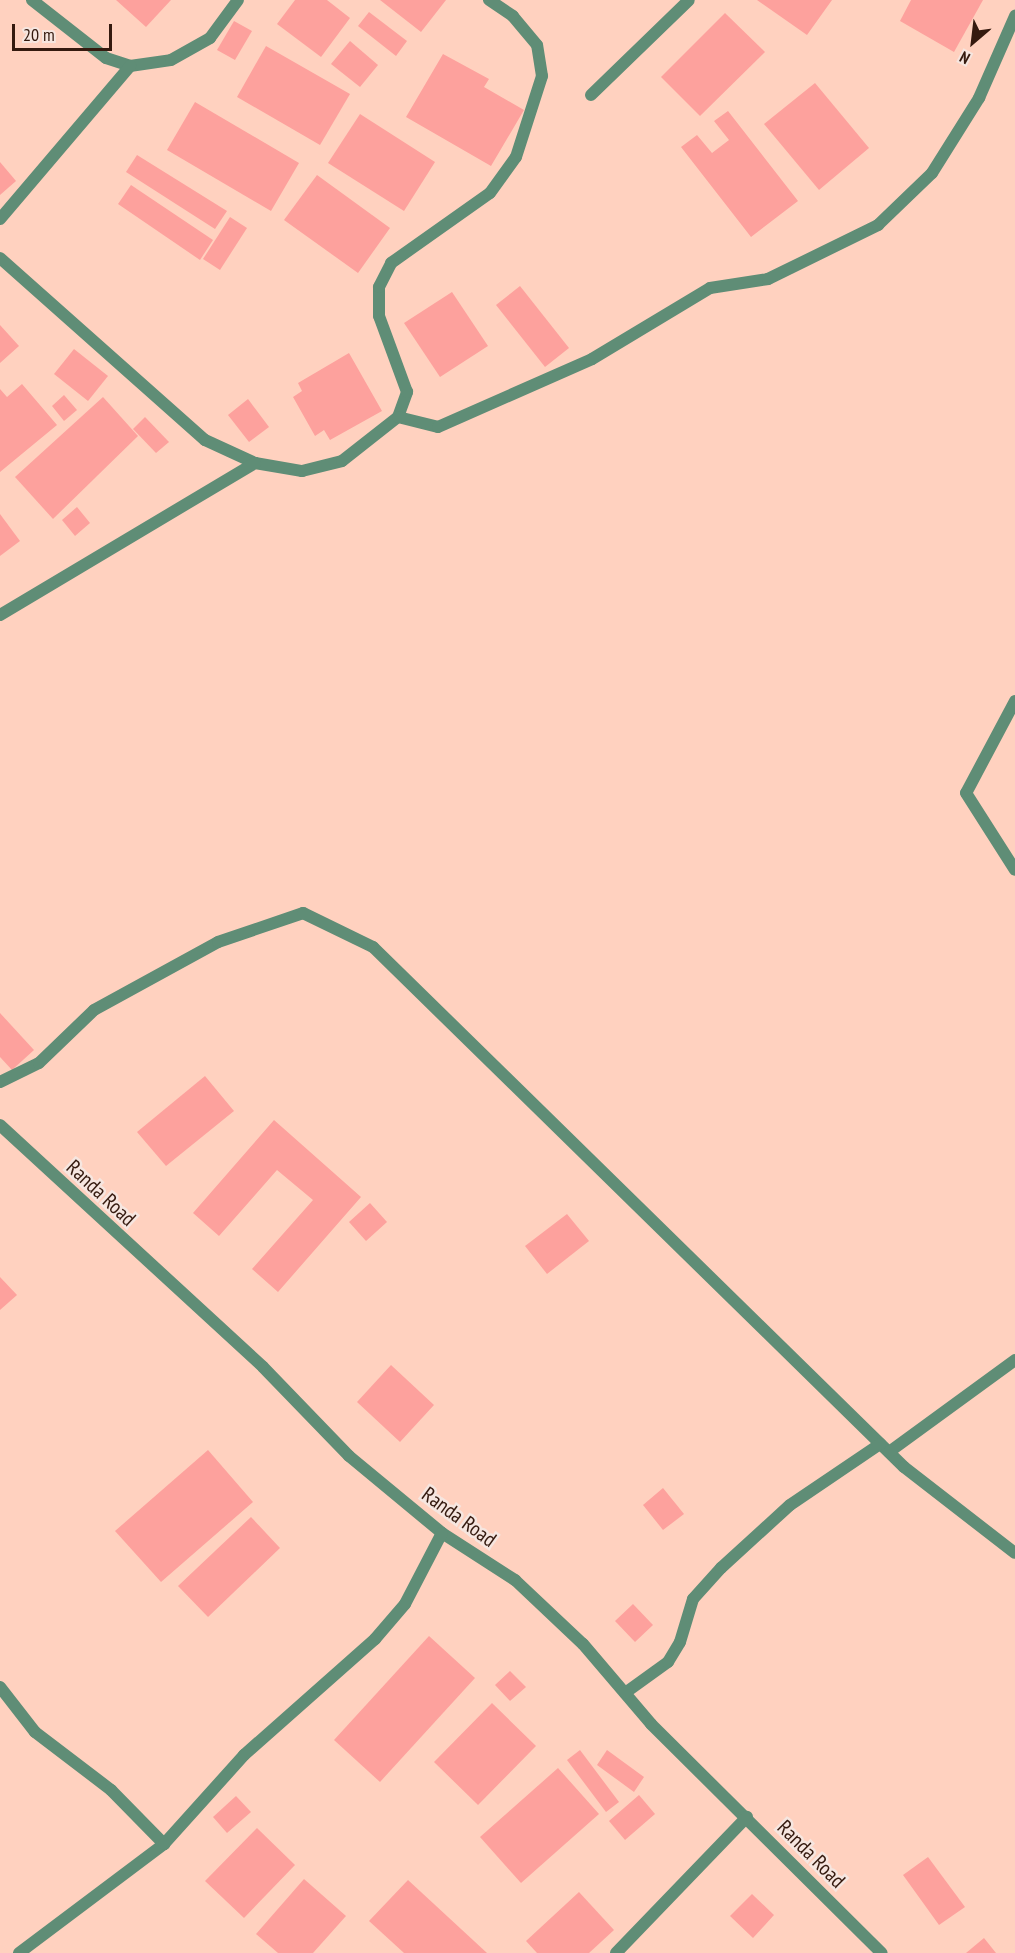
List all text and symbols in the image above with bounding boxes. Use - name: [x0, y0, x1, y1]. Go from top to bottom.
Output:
- scale bar: [15, 12, 116, 50]
- north arrow: [943, 12, 1003, 72]
- text: 20 m: [23, 23, 55, 46]
- text: N: [956, 47, 973, 69]
- street label: Randa Road: [61, 1155, 141, 1231]
- street label: Randa Road: [417, 1482, 501, 1552]
- street label: Randa Road: [772, 1815, 850, 1893]

